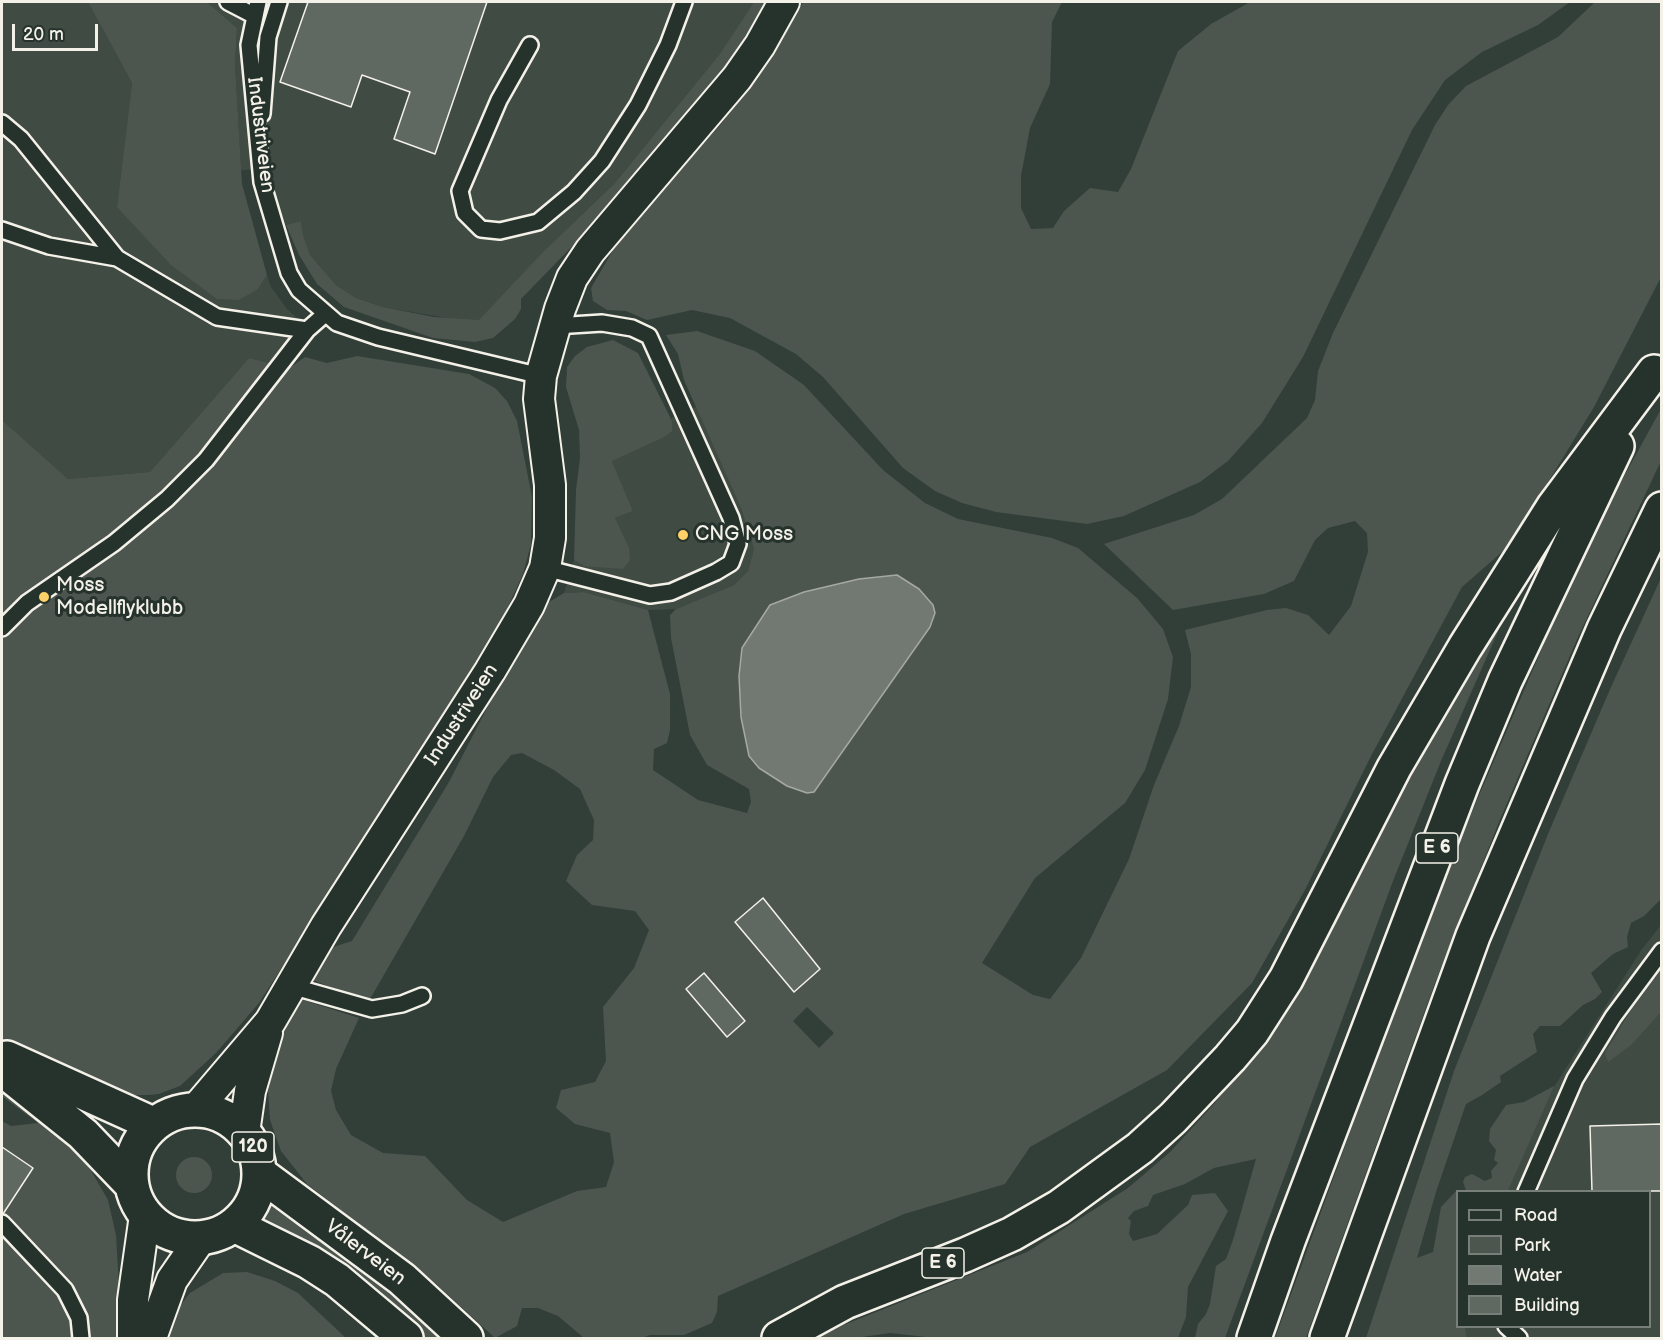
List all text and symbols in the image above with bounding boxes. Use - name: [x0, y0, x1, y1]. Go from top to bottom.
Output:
- scale bar: [15, 12, 100, 50]
- text: 20 m: [23, 24, 64, 45]
- street label: Industriveien: [241, 76, 279, 194]
- place label: CNG Moss: [695, 523, 793, 547]
- marker: CNG Moss: [676, 528, 690, 542]
- place label: Moss Modellflyklubb: [56, 574, 183, 621]
- marker: Moss Modellflyklubb: [37, 590, 51, 604]
- street label: Industriveien: [420, 660, 504, 770]
- road number: E 6: [1416, 833, 1458, 863]
- road number: 120: [232, 1132, 274, 1162]
- legend: [1456, 1190, 1651, 1328]
- text: Road: [1514, 1205, 1558, 1226]
- street label: Vålerveien: [320, 1215, 410, 1291]
- text: Park: [1514, 1235, 1550, 1256]
- road number: E 6: [922, 1248, 964, 1278]
- text: Water: [1514, 1265, 1562, 1286]
- text: Building: [1514, 1295, 1580, 1316]

